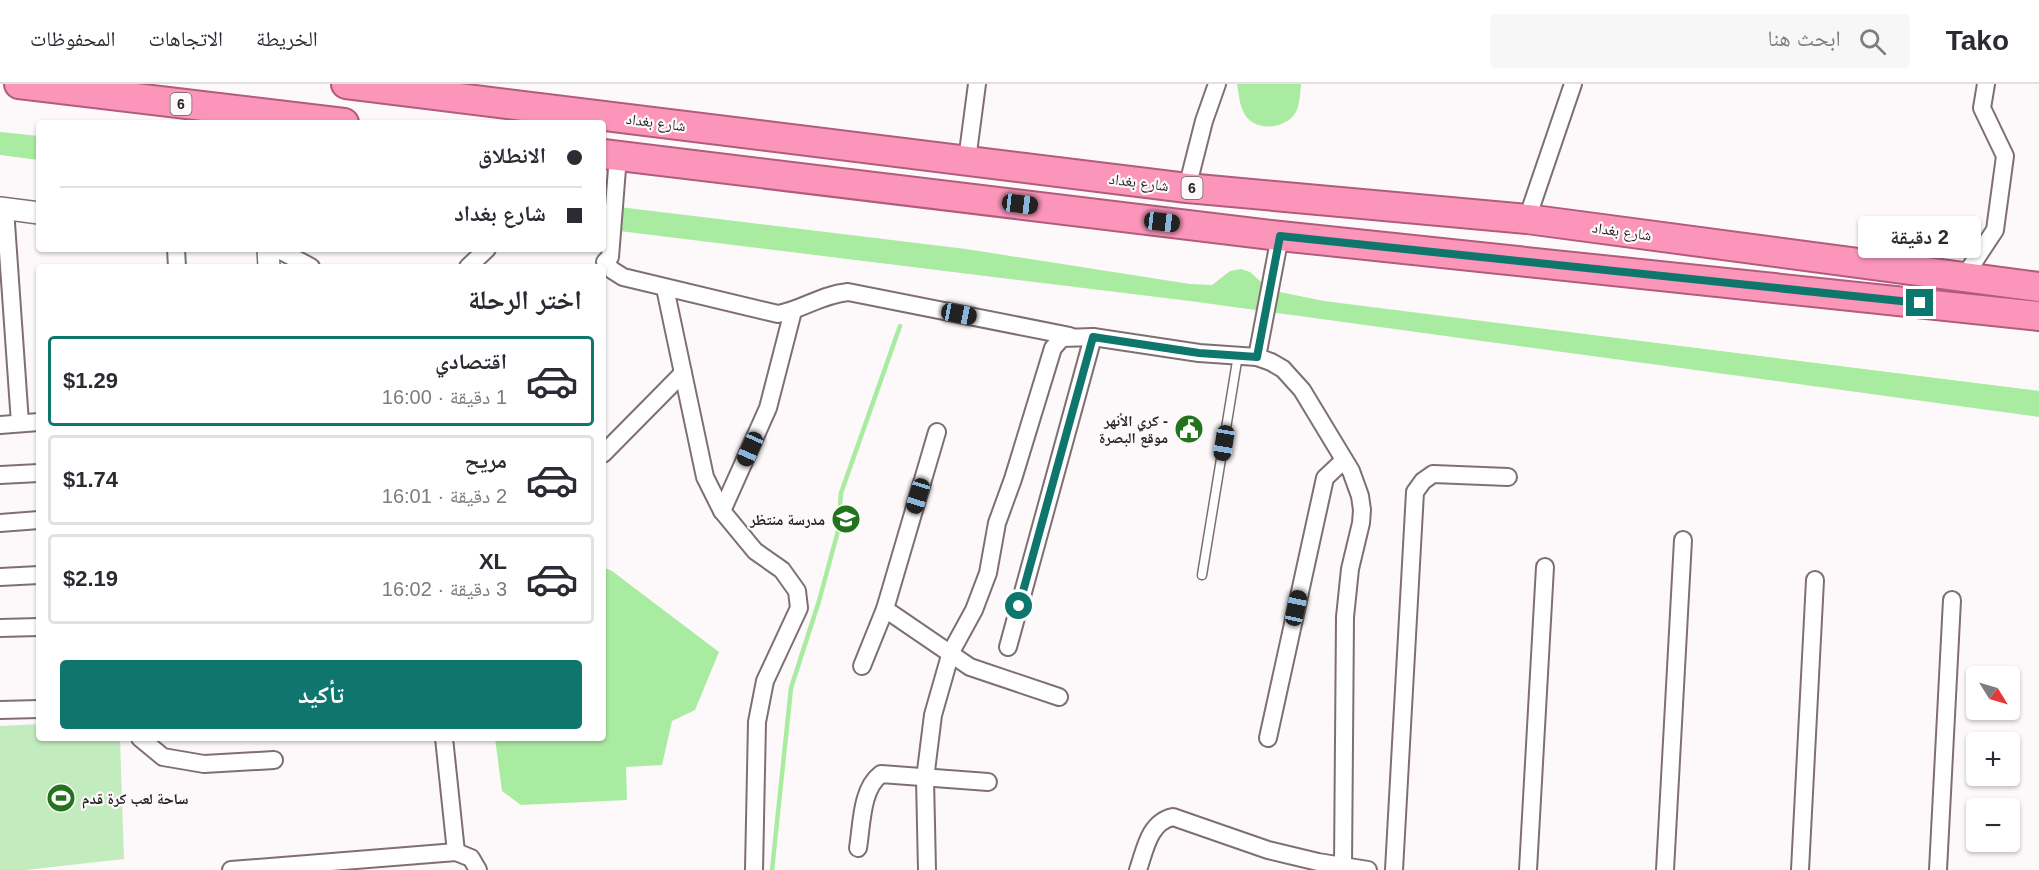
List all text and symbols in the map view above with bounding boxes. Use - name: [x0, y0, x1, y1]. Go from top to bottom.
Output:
- search box: [1490, 14, 1910, 68]
- icon: search: [1856, 25, 1889, 58]
- text: Tako: [1946, 25, 2009, 56]
- text: ابحث هنا: [1768, 26, 1841, 51]
- text: المحفوظات: [30, 27, 115, 50]
- text: الاتجاهات: [148, 27, 223, 50]
- text: الخريطة: [256, 27, 318, 50]
- road number: 6: [170, 93, 192, 115]
- street label: شارع بغداد: [625, 110, 687, 136]
- text: الانطلاق: [478, 143, 546, 168]
- street label: شارع بغداد: [1108, 170, 1170, 196]
- road number: 6: [1182, 177, 1202, 199]
- car: [1001, 193, 1039, 215]
- text: شارع بغداد: [454, 201, 546, 226]
- car: [1143, 211, 1181, 233]
- callout: 2 دقيقة: [1858, 216, 1982, 258]
- street label: شارع بغداد: [1591, 218, 1653, 246]
- text: 2 دقيقة: [1890, 226, 1949, 248]
- text: اختر الرحلة: [468, 285, 582, 315]
- route end: [1906, 289, 1933, 316]
- car: [940, 302, 978, 326]
- text: اقتصادي: [435, 349, 507, 374]
- icon: car: [525, 354, 579, 408]
- text: $1.29: [63, 368, 118, 393]
- text: 1 دقيقة · 16:00: [382, 386, 507, 408]
- place label: كري الأنهر - موقع البصرة: [1099, 412, 1168, 448]
- public building icon: كري الأنهر - موقع البصرة: [1173, 413, 1205, 445]
- car: [1212, 424, 1236, 462]
- car: [734, 429, 766, 469]
- text: مريح: [464, 448, 507, 473]
- icon: car: [525, 453, 579, 507]
- text: $1.74: [63, 467, 118, 492]
- car: [904, 476, 932, 516]
- text: 2 دقيقة · 16:01: [382, 485, 507, 507]
- school or university icon: مدرسة منتظر: [830, 503, 862, 535]
- place label: مدرسة منتظر: [749, 511, 825, 528]
- text: XL: [479, 549, 507, 574]
- icon: car: [525, 552, 579, 606]
- text: $2.19: [63, 566, 118, 591]
- text: 3 دقيقة · 16:02: [382, 578, 507, 600]
- car: [1283, 589, 1309, 627]
- route start: [1005, 592, 1032, 619]
- button: تأكيد: [60, 660, 582, 729]
- north arrow: [1966, 666, 2020, 720]
- map controls: [1966, 666, 2020, 852]
- button: +: [1966, 732, 2020, 786]
- sports icon: ساحة لعب كرة قدم: [45, 782, 77, 814]
- place label: ساحة لعب كرة قدم: [82, 790, 188, 809]
- button: −: [1966, 798, 2020, 852]

